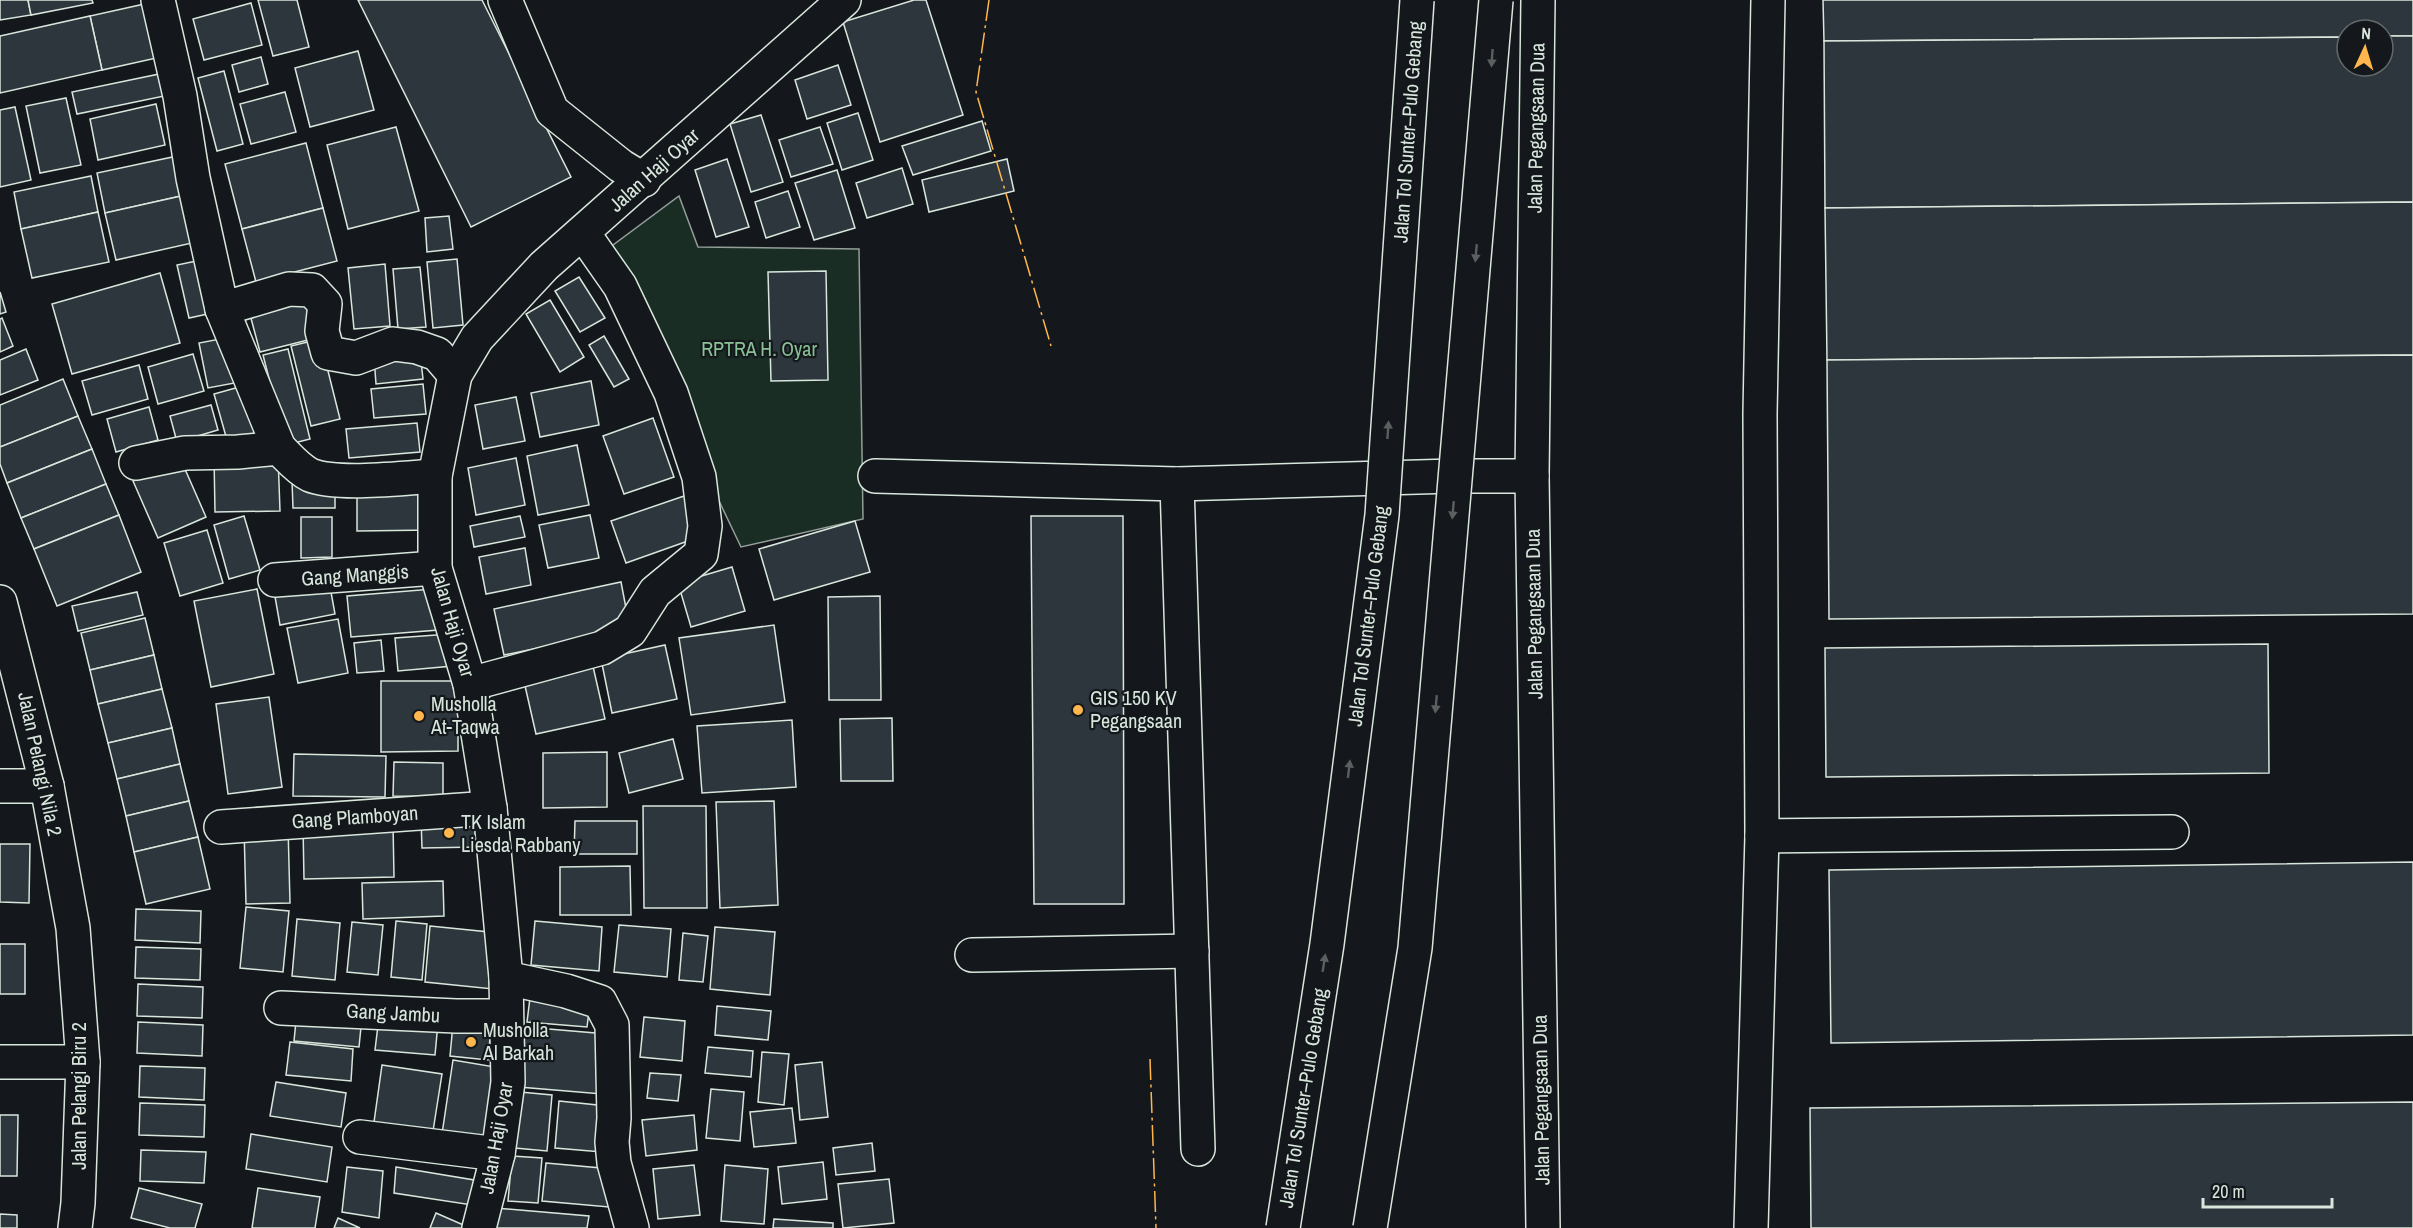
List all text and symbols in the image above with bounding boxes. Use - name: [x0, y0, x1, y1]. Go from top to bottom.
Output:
- north arrow: [2335, 18, 2395, 78]
- street label: Jalan Tol Sunter–Pulo Gebang: [1386, 20, 1429, 244]
- text: N: [2361, 22, 2372, 44]
- street label: Jalan Pegangsaan Dua: [1521, 43, 1550, 213]
- one-way arrow: [1487, 49, 1497, 68]
- street label: Jalan Haji Oyar: [603, 121, 705, 217]
- one-way arrow: [1471, 243, 1480, 262]
- park label: RPTRA H. Oyar: [701, 335, 817, 362]
- one-way arrow: [1383, 420, 1393, 439]
- one-way arrow: [1448, 500, 1458, 519]
- street label: Jalan Tol Sunter–Pulo Gebang: [1341, 504, 1394, 728]
- street label: Jalan Pegangsaan Dua: [1519, 529, 1548, 699]
- street label: Gang Manggis: [300, 557, 410, 592]
- street label: Jalan Haji Oyar: [425, 564, 482, 680]
- place label: GIS 150 KV Pegangsaan: [1090, 684, 1182, 734]
- street label: Jalan Pelangi Nila 2: [12, 689, 69, 838]
- place label: Musholla At-Taqwa: [430, 690, 500, 740]
- one-way arrow: [1431, 694, 1441, 713]
- marker: GIS 150 KV Pegangsaan: [1071, 703, 1085, 717]
- marker: Musholla At-Taqwa: [412, 709, 426, 723]
- one-way arrow: [1344, 760, 1354, 779]
- street label: Gang Plamboyan: [291, 799, 419, 834]
- place label: TK Islam Liesda Rabbany: [461, 808, 581, 858]
- marker: TK Islam Liesda Rabbany: [442, 826, 456, 840]
- one-way arrow: [1319, 953, 1328, 972]
- street label: Jalan Tol Sunter–Pulo Gebang: [1272, 986, 1333, 1210]
- street label: Gang Jambu: [345, 997, 441, 1028]
- street label: Jalan Pegangsaan Dua: [1526, 1015, 1555, 1185]
- place label: Musholla Al Barkah: [482, 1016, 554, 1066]
- street label: Jalan Pelangi Biru 2: [65, 1022, 92, 1170]
- marker: Musholla Al Barkah: [464, 1035, 478, 1049]
- street label: Jalan Haji Oyar: [472, 1079, 519, 1196]
- scale bar: [2203, 1171, 2332, 1209]
- text: 20 m: [2212, 1179, 2245, 1204]

